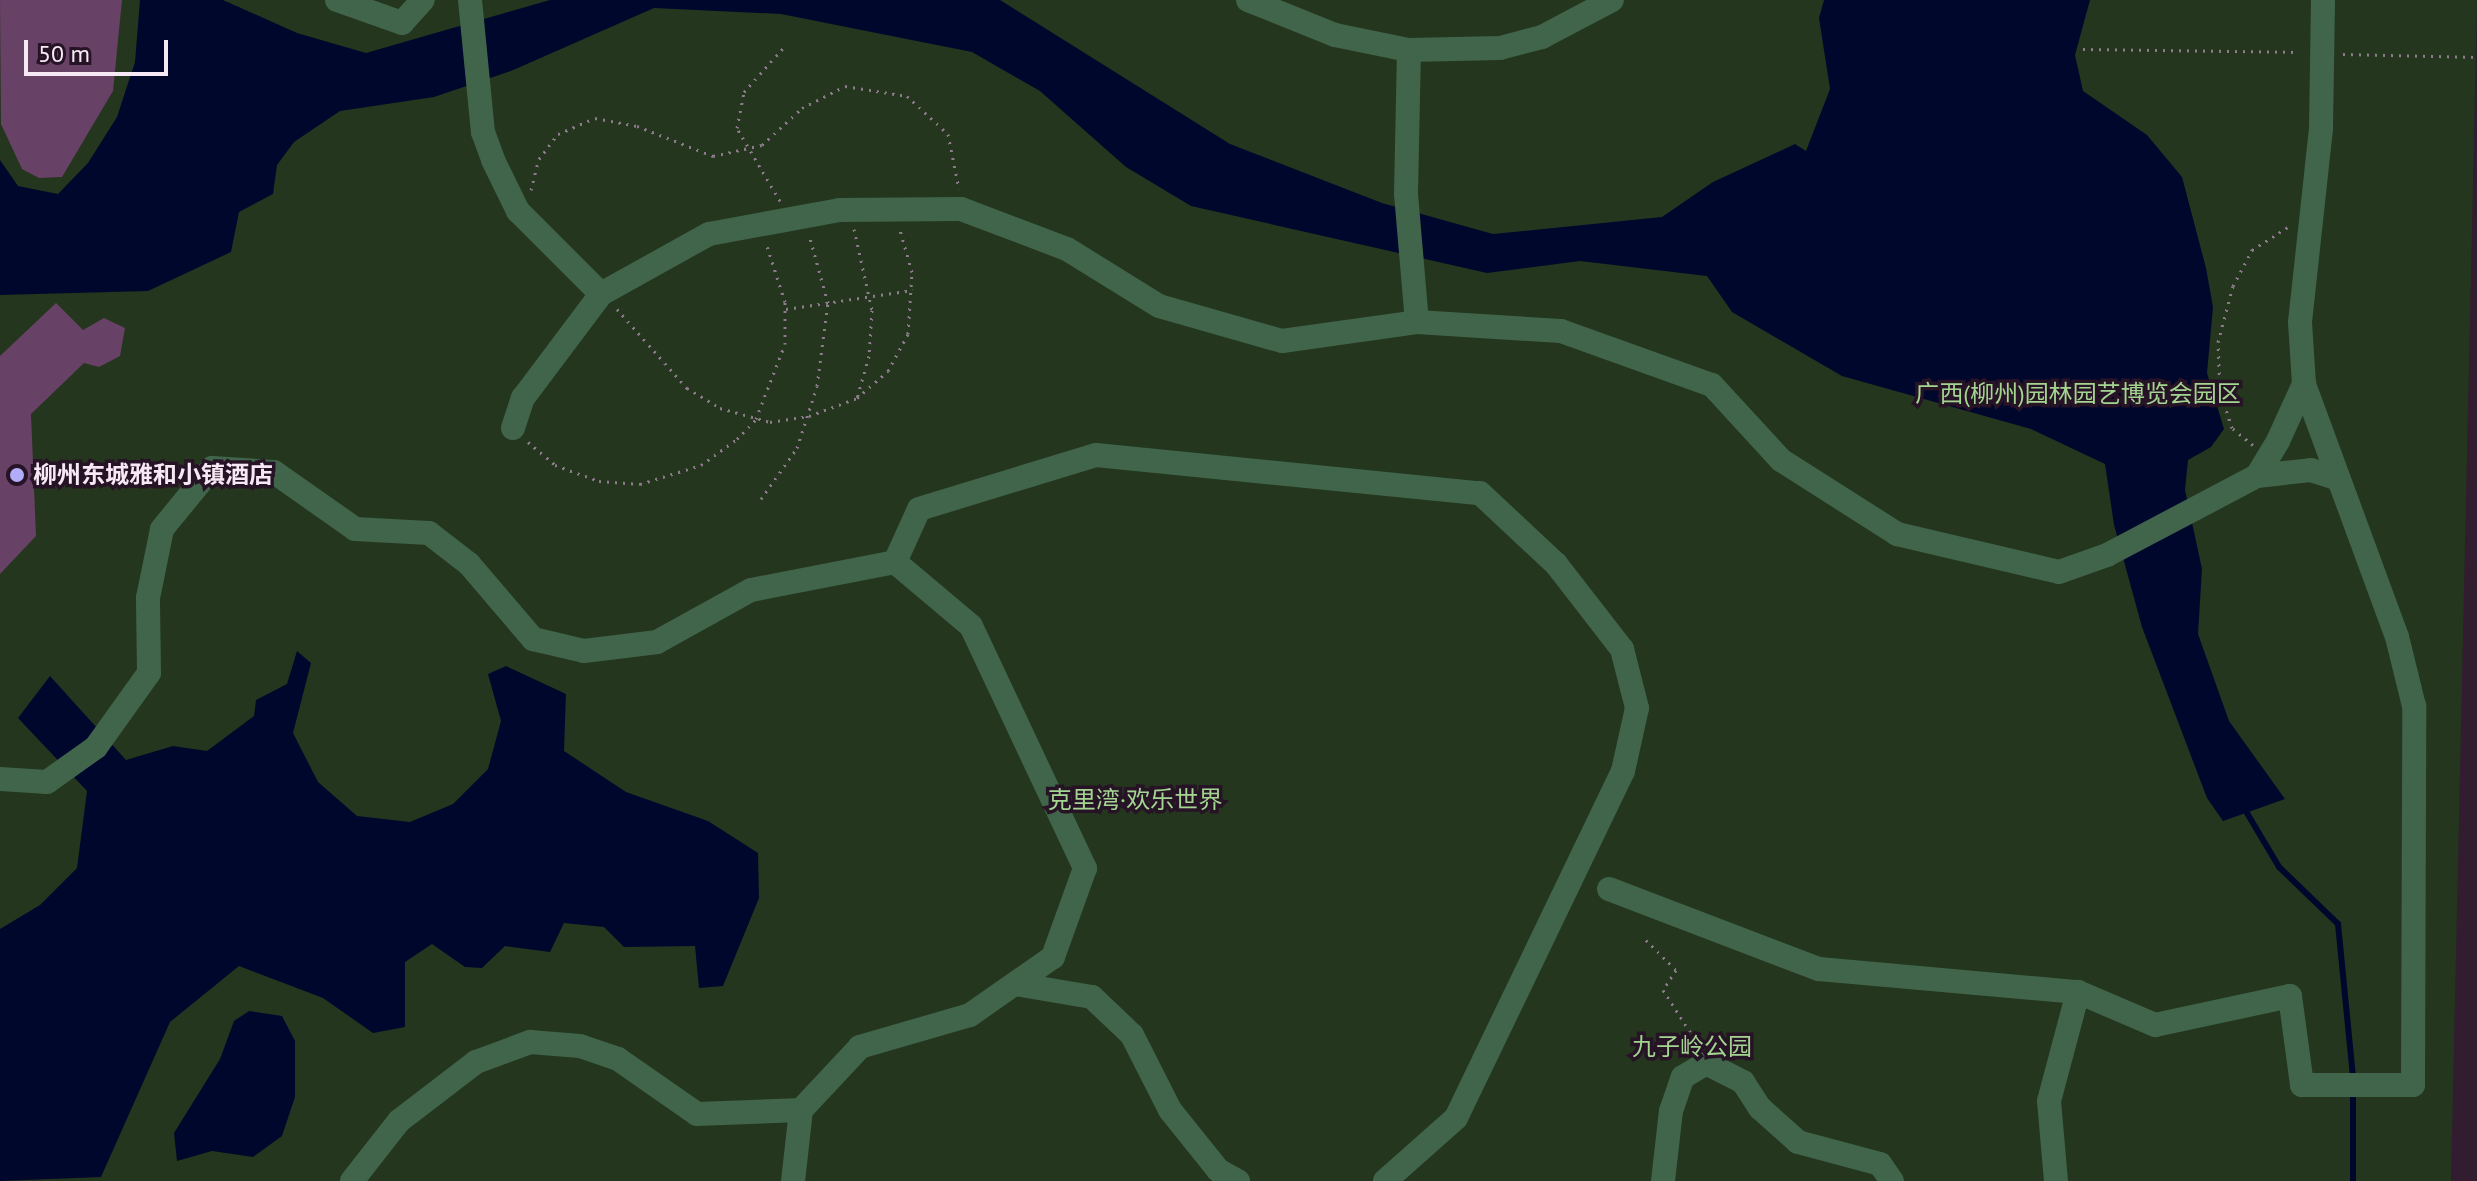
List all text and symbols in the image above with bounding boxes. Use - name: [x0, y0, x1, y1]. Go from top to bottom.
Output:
- scale bar: [28, 24, 172, 74]
- text: 50 m: [38, 38, 90, 69]
- park label: 广西(柳州)园林园艺博览会园区: [1915, 380, 2241, 408]
- place label: 柳州东城雅和小镇酒店: [33, 461, 273, 489]
- marker: 柳州东城雅和小镇酒店: [8, 466, 26, 484]
- park label: 克里湾·欢乐世界: [1048, 786, 1222, 814]
- park label: 九子岭公园: [1632, 1033, 1752, 1061]

